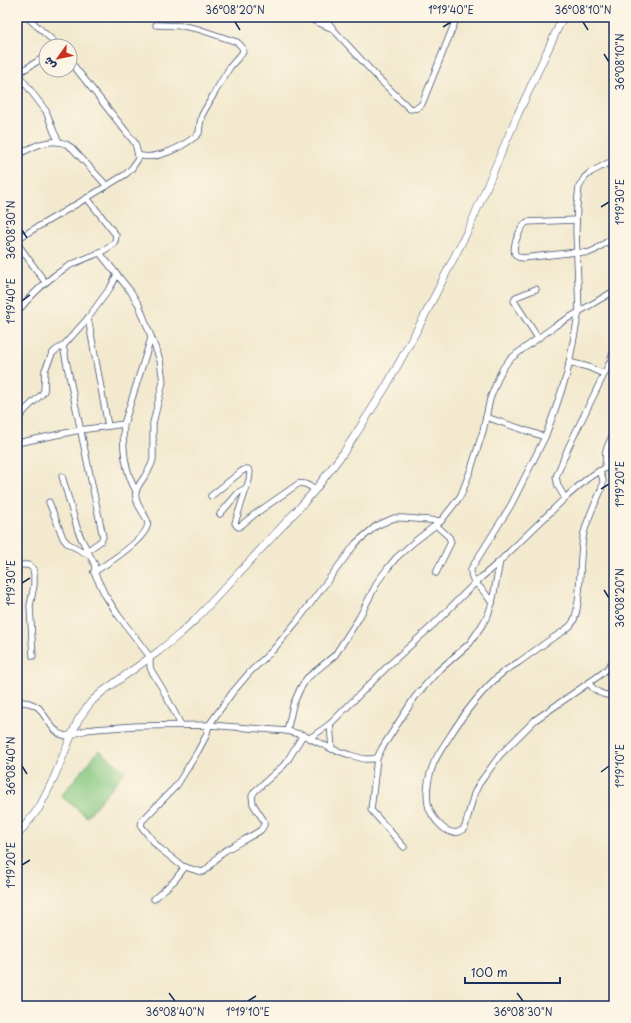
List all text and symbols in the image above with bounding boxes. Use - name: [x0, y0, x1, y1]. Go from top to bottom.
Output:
- text: 36°08'20"N: [205, 2, 265, 17]
- text: 1°19'40"E: [428, 2, 474, 17]
- text: 36°08'10"N: [554, 2, 612, 17]
- text: 36°08'10"N: [612, 33, 627, 91]
- north arrow: [38, 38, 78, 78]
- text: ش: [39, 54, 60, 73]
- text: 1°19'30"E: [612, 179, 627, 225]
- text: 36°08'30"N: [3, 200, 18, 260]
- text: 1°19'40"E: [3, 278, 18, 324]
- text: 1°19'20"E: [612, 461, 627, 507]
- text: 1°19'30"E: [3, 560, 18, 606]
- text: 36°08'20"N: [612, 568, 627, 628]
- text: 36°08'40"N: [3, 736, 18, 796]
- text: 1°19'10"E: [612, 744, 627, 788]
- text: 1°19'20"E: [3, 842, 18, 888]
- scale bar: [465, 959, 560, 985]
- text: 100 m: [471, 963, 508, 981]
- text: 36°08'40"N: [146, 1004, 205, 1019]
- text: 1°19'10"E: [226, 1004, 270, 1019]
- text: 36°08'30"N: [493, 1004, 553, 1019]

